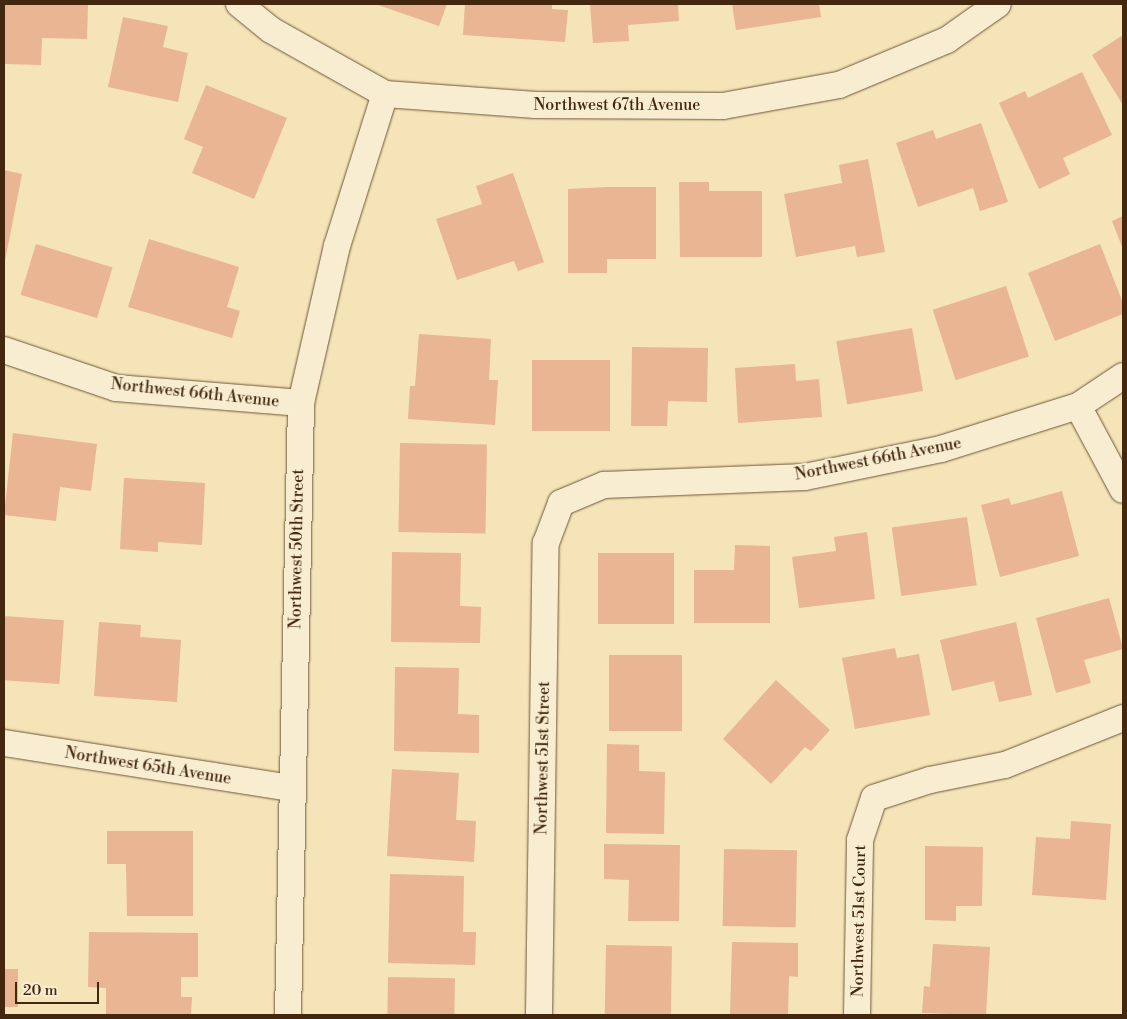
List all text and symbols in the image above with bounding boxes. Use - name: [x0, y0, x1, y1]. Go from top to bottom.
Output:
- street label: Northwest 67th Avenue: [534, 95, 700, 115]
- street label: Northwest 66th Avenue: [110, 375, 280, 411]
- street label: Northwest 66th Avenue: [793, 433, 963, 485]
- street label: Northwest 50th Street: [286, 469, 308, 629]
- street label: Northwest 51st Street: [532, 681, 554, 835]
- street label: Northwest 65th Avenue: [63, 743, 233, 789]
- street label: Northwest 51st Court: [848, 845, 870, 997]
- scale bar: [18, 972, 101, 1004]
- text: 20 m: [23, 981, 58, 1000]

